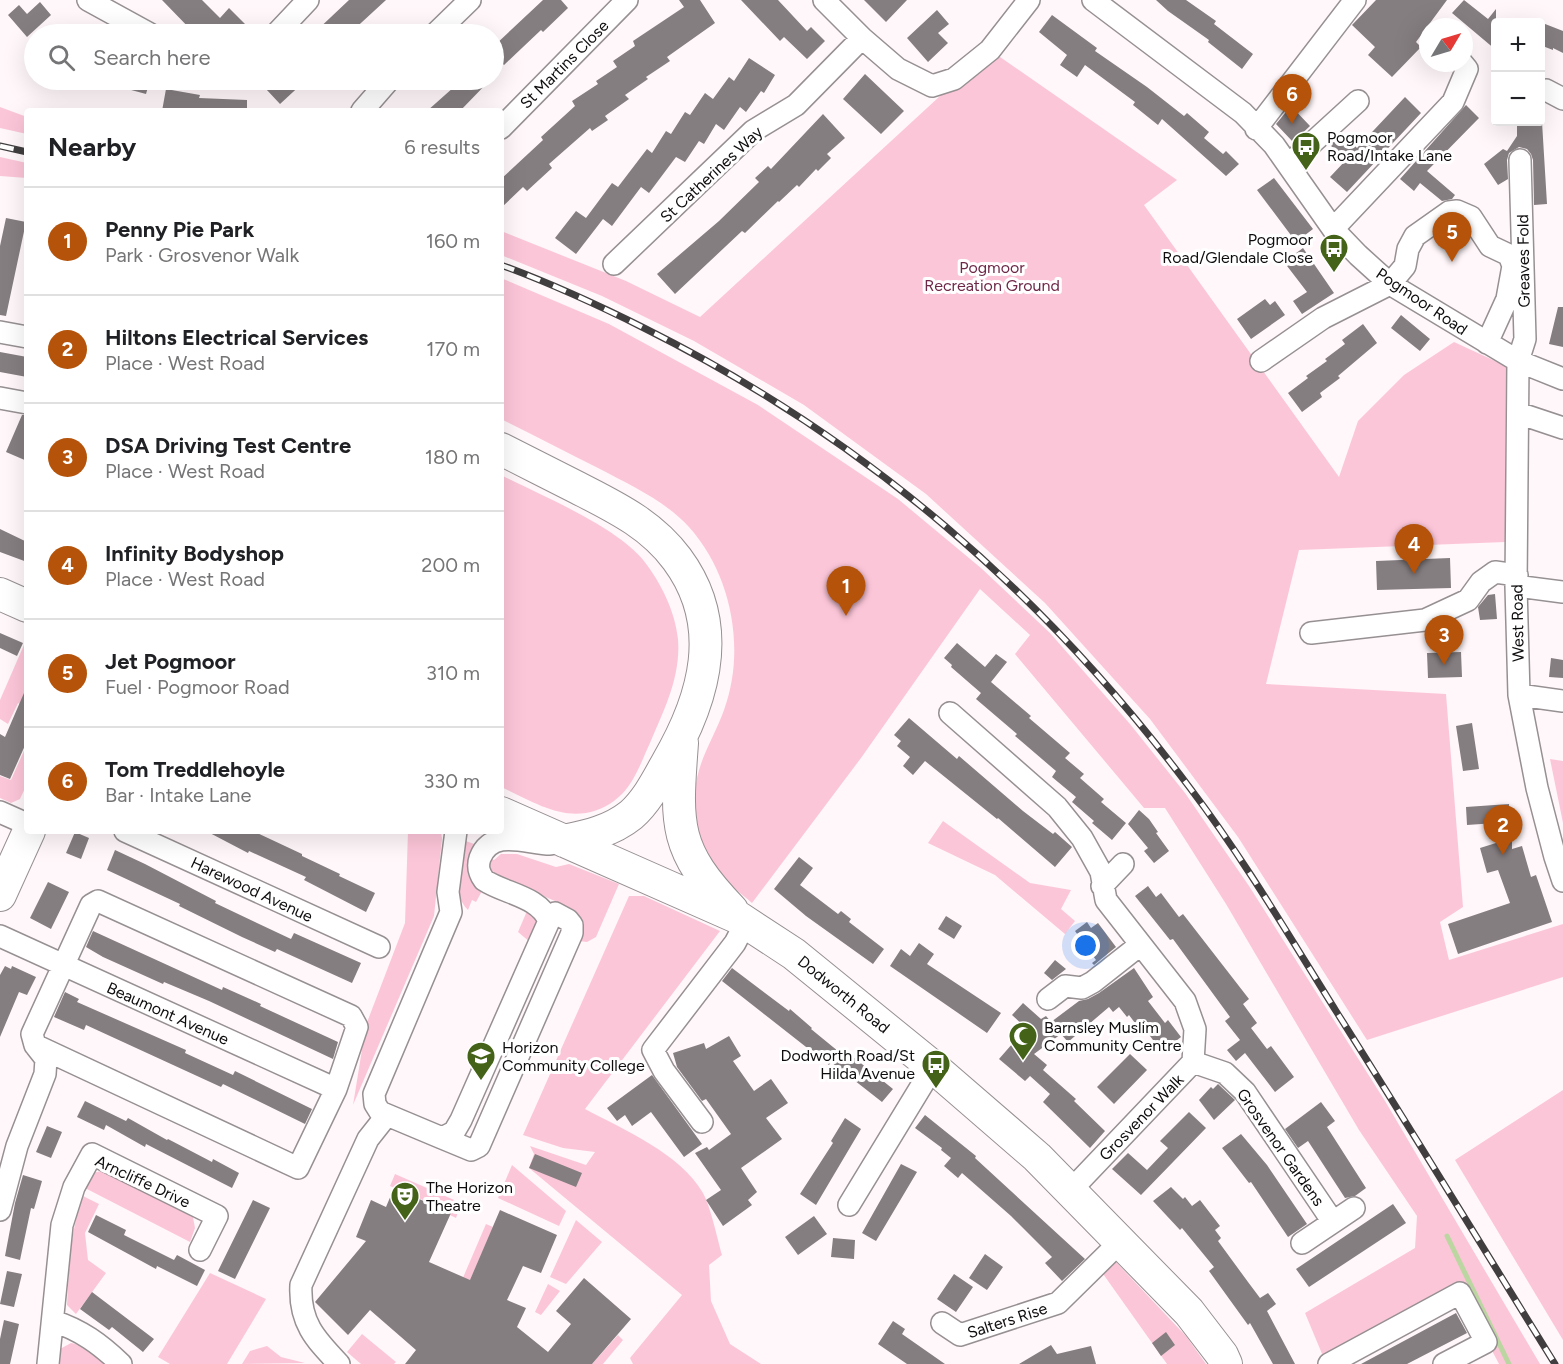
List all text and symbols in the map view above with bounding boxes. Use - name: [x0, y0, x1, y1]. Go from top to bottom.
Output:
- street label: St Martins Close: [516, 16, 613, 113]
- north arrow: [1419, 18, 1473, 72]
- map controls: [1491, 18, 1545, 126]
- button: +: [1491, 18, 1545, 72]
- search box: [24, 24, 504, 90]
- icon: search: [45, 41, 78, 74]
- text: Search here: [93, 44, 211, 71]
- button: −: [1491, 72, 1545, 126]
- pin: 6: [1272, 74, 1312, 124]
- street label: St Catherines Way: [656, 122, 767, 227]
- place label: Pogmoor Road/Intake Lane: [1327, 128, 1452, 165]
- bus stop icon: Pogmoor Road/Intake Lane: [1290, 130, 1322, 172]
- text: Nearby: [48, 131, 136, 163]
- text: 6 results: [404, 135, 480, 159]
- pin: 5: [1432, 212, 1472, 262]
- street label: Greaves Fold: [1513, 214, 1534, 308]
- text: Penny Pie Park: [105, 216, 254, 243]
- text: 1: [63, 229, 72, 253]
- text: 160 m: [426, 229, 480, 253]
- place label: Pogmoor Road/Glendale Close: [1162, 230, 1314, 267]
- bus stop icon: Pogmoor Road/Glendale Close: [1318, 232, 1350, 274]
- text: Park · Grosvenor Walk: [105, 243, 299, 267]
- park label: Pogmoor Recreation Ground: [924, 258, 1060, 295]
- street label: Pogmoor Road: [1372, 264, 1471, 339]
- text: Hiltons Electrical Services: [105, 324, 368, 351]
- text: 2: [62, 337, 73, 361]
- text: 170 m: [426, 337, 480, 361]
- text: Place · West Road: [105, 351, 265, 375]
- text: DSA Driving Test Centre: [105, 432, 351, 459]
- text: 3: [62, 445, 73, 469]
- text: 180 m: [425, 445, 480, 469]
- text: Place · West Road: [105, 459, 265, 483]
- pin: 4: [1394, 524, 1434, 574]
- text: Infinity Bodyshop: [105, 540, 284, 567]
- text: 4: [61, 553, 74, 577]
- text: 200 m: [421, 553, 480, 577]
- pin: 1: [826, 566, 866, 616]
- text: Place · West Road: [105, 567, 265, 591]
- street label: West Road: [1507, 584, 1528, 662]
- pin: 3: [1424, 616, 1464, 665]
- text: Jet Pogmoor: [105, 648, 236, 675]
- text: 5: [62, 661, 73, 685]
- text: 310 m: [426, 661, 480, 685]
- text: Fuel · Pogmoor Road: [105, 675, 290, 699]
- text: Tom Treddlehoyle: [105, 756, 285, 783]
- text: 6: [62, 769, 73, 793]
- text: 330 m: [423, 769, 480, 793]
- text: Bar · Intake Lane: [105, 783, 251, 807]
- pin: 2: [1484, 806, 1522, 855]
- street label: Harewood Avenue: [188, 853, 316, 926]
- your location: [1071, 931, 1100, 960]
- street label: Dodworth Road: [794, 952, 893, 1037]
- street label: Beaumont Avenue: [104, 978, 232, 1049]
- place label: Barnsley Muslim Community Centre: [1044, 1018, 1182, 1055]
- mosque icon: Barnsley Muslim Community Centre: [1007, 1020, 1039, 1062]
- place label: Horizon Community College: [502, 1038, 645, 1075]
- school or university icon: Horizon Community College: [465, 1040, 497, 1082]
- place label: Dodworth Road/St Hilda Avenue: [780, 1046, 915, 1083]
- bus stop icon: Dodworth Road/St Hilda Avenue: [920, 1048, 952, 1090]
- street label: Grosvenor Walk: [1095, 1070, 1188, 1165]
- street label: Grosvenor Gardens: [1233, 1085, 1328, 1210]
- street label: Arncliffe Drive: [92, 1151, 193, 1212]
- place label: The Horizon Theatre: [426, 1178, 513, 1215]
- theatre icon: The Horizon Theatre: [389, 1180, 421, 1222]
- street label: Salters Rise: [965, 1299, 1050, 1342]

